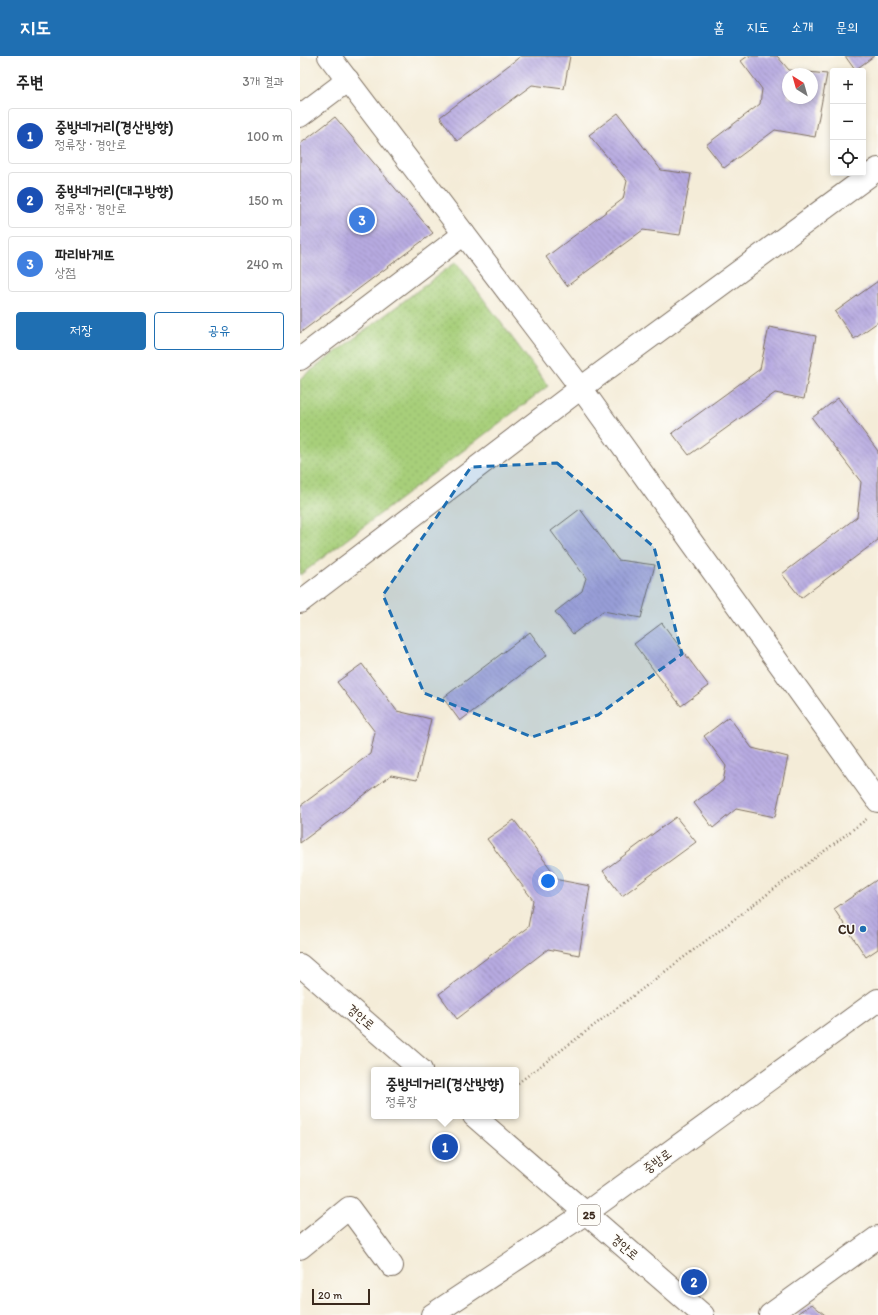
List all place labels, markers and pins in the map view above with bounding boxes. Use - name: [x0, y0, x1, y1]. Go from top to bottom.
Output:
- pin: 3: [349, 205, 375, 235]
- place label: CU: [838, 922, 855, 937]
- marker: CU: [858, 924, 868, 934]
- pin: 1: [432, 1132, 458, 1162]
- pin: 2: [681, 1267, 707, 1297]

